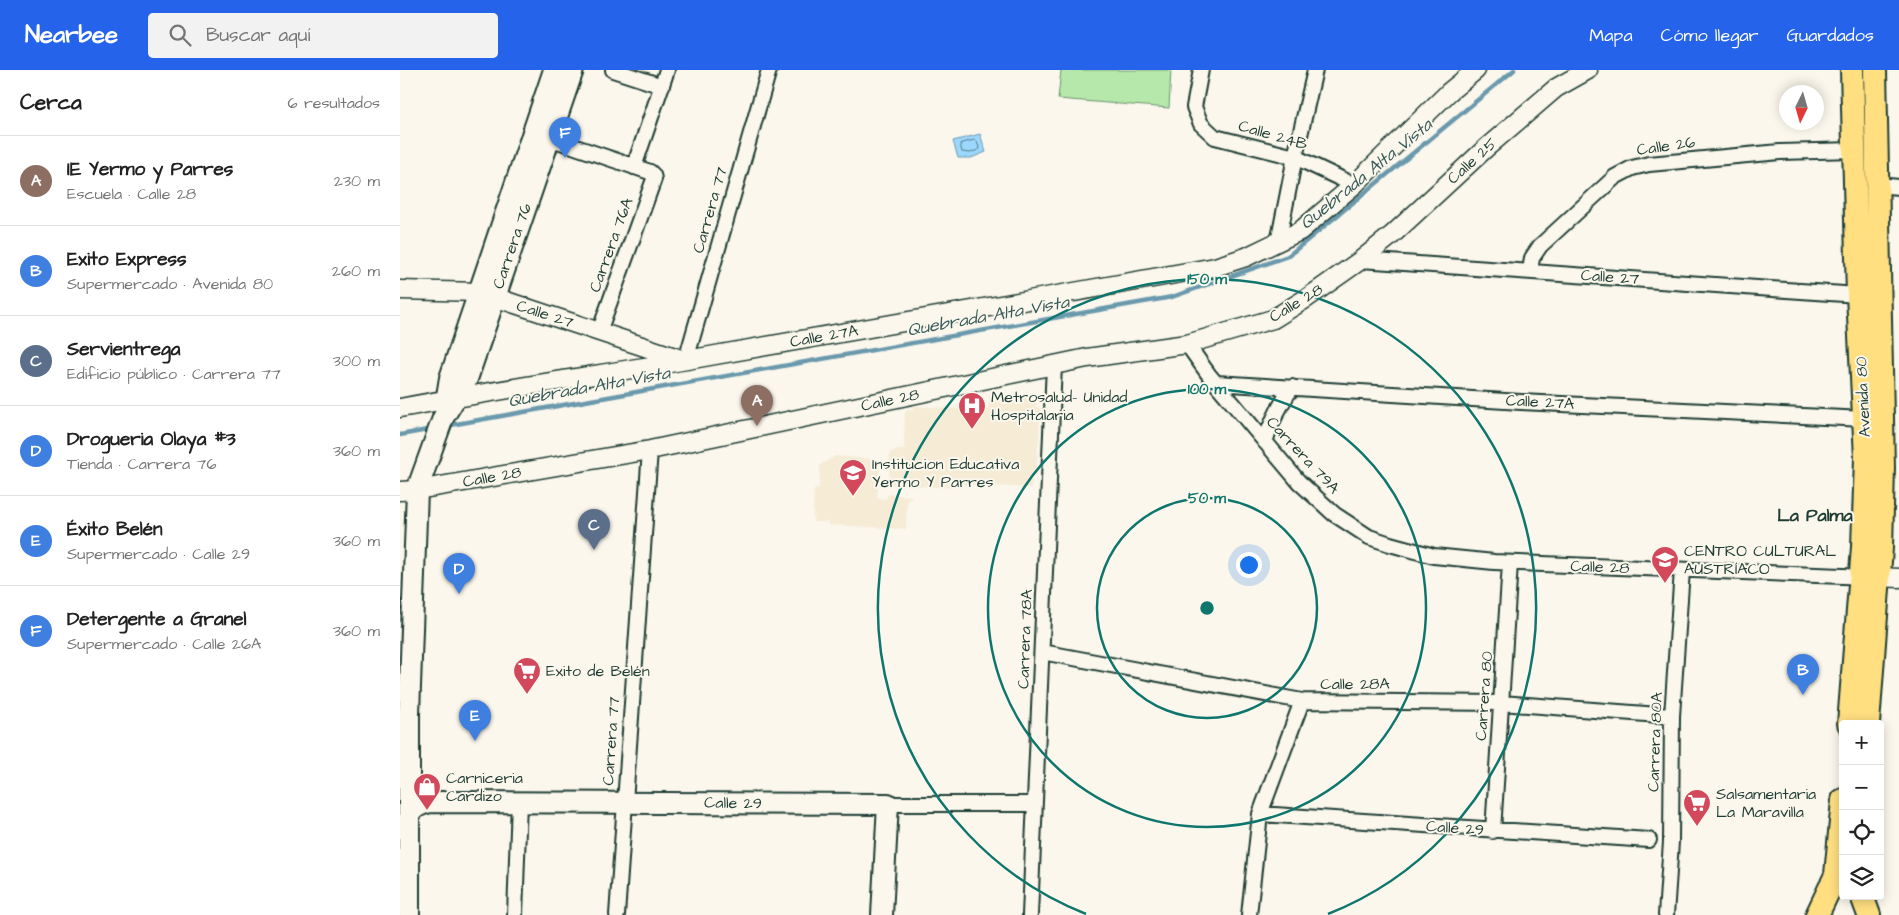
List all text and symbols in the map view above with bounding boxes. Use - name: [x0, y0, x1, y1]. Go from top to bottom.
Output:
- search box: [148, 13, 498, 58]
- text: Nearbee: [25, 18, 118, 52]
- icon: search: [166, 21, 194, 49]
- text: Buscar aquí: [206, 22, 310, 49]
- text: Mapa: [1589, 23, 1633, 48]
- text: Cómo llegar: [1661, 23, 1759, 48]
- text: Guardados: [1787, 23, 1874, 48]
- north arrow: [1779, 85, 1824, 130]
- text: Cerca: [20, 88, 82, 117]
- text: 6 resultados: [288, 92, 380, 114]
- water label: Quebrada Alta Vista: [1294, 112, 1438, 235]
- street label: Calle 24B: [1236, 115, 1311, 156]
- pin: F: [549, 117, 581, 158]
- street label: Calle 26: [1635, 131, 1697, 161]
- street label: Calle 25: [1442, 132, 1502, 189]
- text: IE Yermo y Parres: [67, 156, 233, 183]
- street label: Carrera 77: [687, 164, 733, 256]
- text: A: [31, 170, 41, 192]
- text: 230 m: [334, 170, 380, 192]
- text: Escuela · Calle 28: [67, 183, 196, 205]
- street label: Carrera 76A: [584, 195, 638, 295]
- street label: Carrera 76: [487, 200, 537, 292]
- text: Exito Express: [67, 246, 187, 273]
- text: B: [30, 260, 42, 282]
- text: 260 m: [332, 260, 380, 282]
- street label: Calle 27: [1580, 264, 1640, 290]
- text: 150 m: [1187, 269, 1227, 290]
- text: Supermercado · Avenida 80: [67, 273, 273, 295]
- street label: Calle 28: [1265, 278, 1327, 328]
- water label: Quebrada Alta Vista: [905, 289, 1072, 343]
- street label: Calle 27: [514, 294, 576, 334]
- street label: Calle 27A: [788, 319, 860, 353]
- text: Servientrega: [67, 336, 180, 363]
- text: C: [30, 350, 42, 372]
- text: 300 m: [333, 350, 380, 372]
- street label: Avenida 80: [1850, 356, 1876, 438]
- water label: Quebrada Alta Vista: [506, 360, 673, 414]
- text: Edificio público · Carrera 77: [67, 363, 281, 385]
- text: 100 m: [1188, 379, 1227, 400]
- street label: Calle 28: [859, 383, 921, 417]
- pin: A: [741, 385, 773, 426]
- place label: Metrosalud- Unidad Hospitalaria: [991, 386, 1128, 426]
- street label: Calle 27A: [1505, 389, 1575, 415]
- hospital icon: Metrosalud- Unidad Hospitalaria: [957, 391, 987, 430]
- street label: Carrera 79A: [1261, 412, 1345, 498]
- text: Drogueria Olaya #3: [67, 426, 236, 453]
- text: D: [31, 440, 41, 462]
- text: 360 m: [333, 440, 380, 462]
- text: Tienda · Carrera 76: [67, 453, 216, 475]
- place label: Institucion Educativa Yermo Y Parres: [872, 453, 1019, 493]
- school or university icon: Institucion Educativa Yermo Y Parres: [838, 458, 868, 497]
- street label: Calle 28: [461, 461, 523, 493]
- text: 50 m: [1188, 488, 1226, 509]
- district label: La Palma: [1777, 503, 1854, 528]
- pin: C: [578, 509, 610, 550]
- text: Éxito Belén: [67, 516, 163, 543]
- text: E: [31, 530, 41, 552]
- text: 360 m: [333, 530, 380, 552]
- place label: CENTRO CULTURAL AUSTRÍACO: [1684, 540, 1836, 580]
- text: Supermercado · Calle 29: [67, 543, 250, 565]
- school or university icon: CENTRO CULTURAL AUSTRÍACO: [1650, 545, 1680, 584]
- your location: [1236, 552, 1262, 578]
- pin: D: [443, 553, 475, 594]
- street label: Calle 28: [1570, 555, 1630, 579]
- street label: Carrera 78A: [1012, 589, 1038, 689]
- centre of rings: [1198, 599, 1216, 617]
- text: Detergente a Granel: [67, 606, 247, 633]
- text: F: [30, 620, 42, 642]
- text: 360 m: [333, 620, 380, 642]
- text: Supermercado · Calle 26A: [67, 633, 261, 655]
- street label: Carrera 80: [1470, 651, 1498, 741]
- pin: B: [1787, 654, 1819, 695]
- supermarket icon: Exito de Belén: [512, 656, 542, 695]
- place label: Exito de Belén: [546, 660, 650, 682]
- street label: Calle 28A: [1320, 673, 1390, 695]
- street label: Carrera 80A: [1642, 692, 1668, 792]
- street label: Carrera 77: [597, 696, 625, 786]
- pin: E: [459, 700, 491, 741]
- map controls: [1839, 720, 1884, 900]
- button: +: [1839, 720, 1884, 765]
- button: −: [1839, 765, 1884, 810]
- place label: Carniceria Cardizo: [446, 767, 523, 807]
- shop icon: Carniceria Cardizo: [412, 772, 442, 811]
- place label: Salsamentaria La Maravilla: [1716, 783, 1816, 823]
- supermarket icon: Salsamentaria La Maravilla: [1682, 788, 1712, 827]
- street label: Calle 29: [704, 791, 762, 815]
- button: locate: [1839, 810, 1884, 855]
- street label: Calle 29: [1425, 815, 1485, 841]
- button: layers: [1839, 855, 1884, 900]

